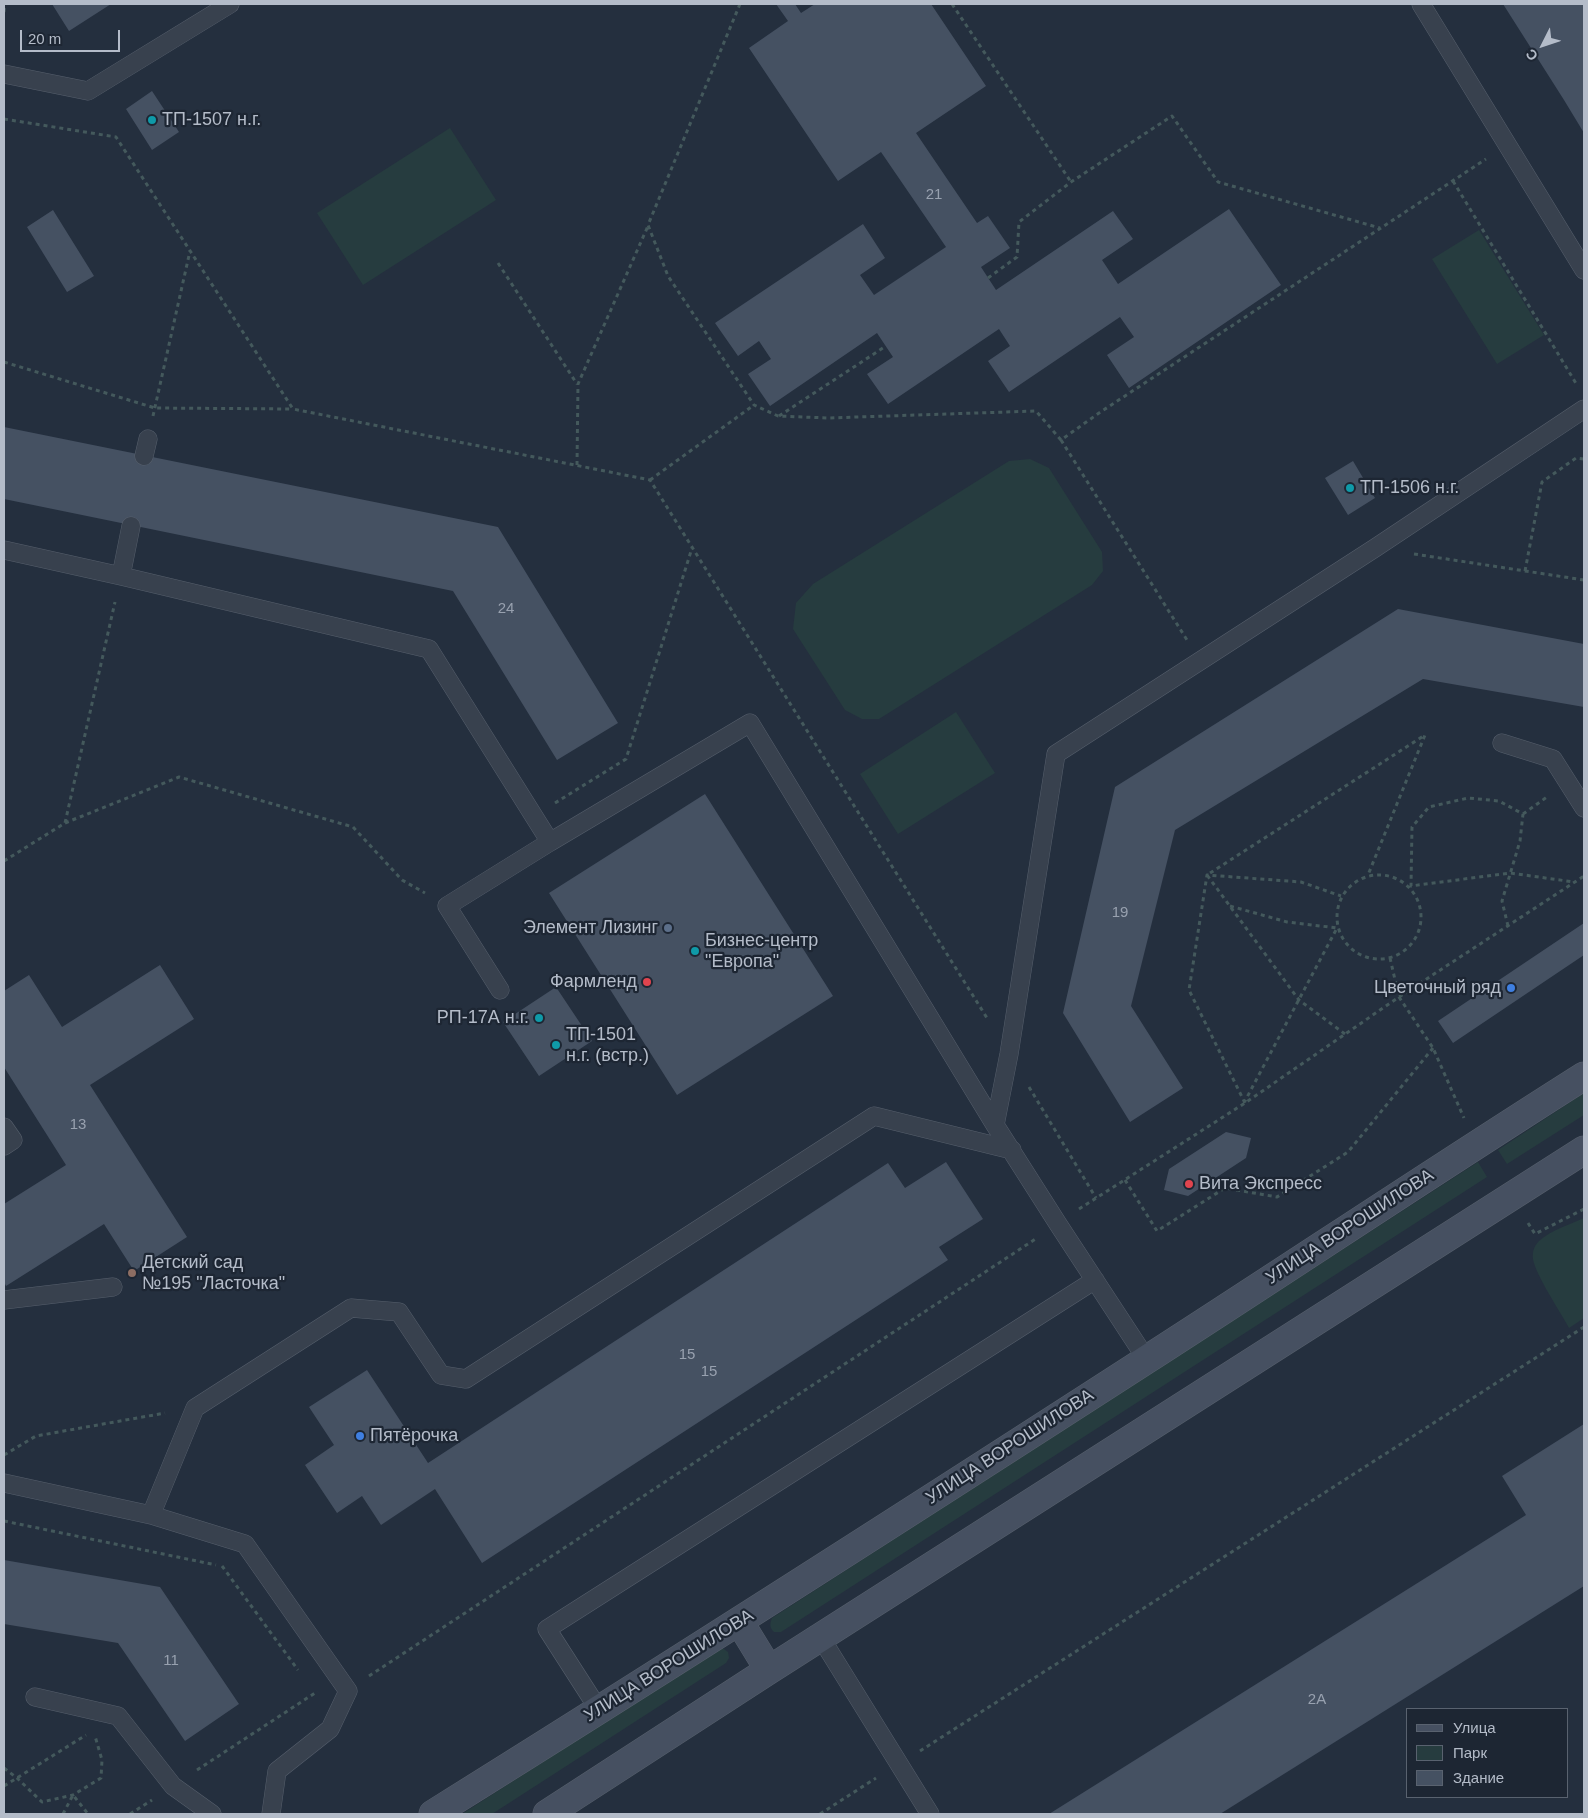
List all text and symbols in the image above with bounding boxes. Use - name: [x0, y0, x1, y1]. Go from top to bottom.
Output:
- scale bar: [22, 20, 122, 52]
- north arrow: [1518, 20, 1568, 70]
- text: 20 m: [28, 30, 61, 47]
- text: С: [1522, 46, 1541, 64]
- place label: ТП-1507 н.г.: [162, 109, 261, 131]
- marker: ТП-1507 н.г.: [146, 114, 158, 126]
- house number: 21: [926, 186, 942, 204]
- place label: ТП-1506 н.г.: [1360, 477, 1459, 499]
- marker: ТП-1506 н.г.: [1344, 482, 1356, 494]
- house number: 24: [498, 600, 514, 618]
- house number: 19: [1112, 904, 1128, 922]
- place label: Элемент Лизинг: [523, 917, 658, 939]
- marker: Элемент Лизинг: [662, 922, 674, 934]
- place label: Бизнес-центр "Европа": [705, 930, 818, 972]
- marker: Бизнес-центр "Европа": [689, 945, 701, 957]
- place label: Фармленд: [550, 971, 637, 993]
- marker: Фармленд: [641, 976, 653, 988]
- place label: Цветочный ряд: [1374, 977, 1501, 999]
- marker: Цветочный ряд: [1505, 982, 1517, 994]
- place label: РП-17А н.г.: [437, 1007, 529, 1029]
- marker: РП-17А н.г.: [533, 1012, 545, 1024]
- place label: ТП-1501 н.г. (встр.): [566, 1024, 649, 1066]
- marker: ТП-1501 н.г. (встр.): [550, 1039, 562, 1051]
- house number: 13: [70, 1116, 86, 1134]
- street label: УЛИЦА ВОРОШИЛОВА: [1262, 1165, 1438, 1289]
- place label: Вита Экспресс: [1199, 1173, 1322, 1195]
- marker: Вита Экспресс: [1183, 1178, 1195, 1190]
- place label: Детский сад №195 "Ласточка": [142, 1252, 285, 1294]
- marker: Детский сад №195 "Ласточка": [126, 1267, 138, 1279]
- house number: 15: [679, 1346, 695, 1364]
- house number: 15: [701, 1363, 717, 1381]
- street label: УЛИЦА ВОРОШИЛОВА: [922, 1385, 1098, 1509]
- place label: Пятёрочка: [370, 1425, 458, 1447]
- marker: Пятёрочка: [354, 1430, 366, 1442]
- street label: УЛИЦА ВОРОШИЛОВА: [580, 1605, 758, 1727]
- house number: 11: [163, 1652, 179, 1670]
- house number: 2А: [1308, 1691, 1326, 1709]
- legend: [1406, 1708, 1568, 1798]
- text: Улица: [1453, 1719, 1496, 1736]
- text: Парк: [1453, 1744, 1487, 1761]
- text: Здание: [1453, 1769, 1504, 1786]

